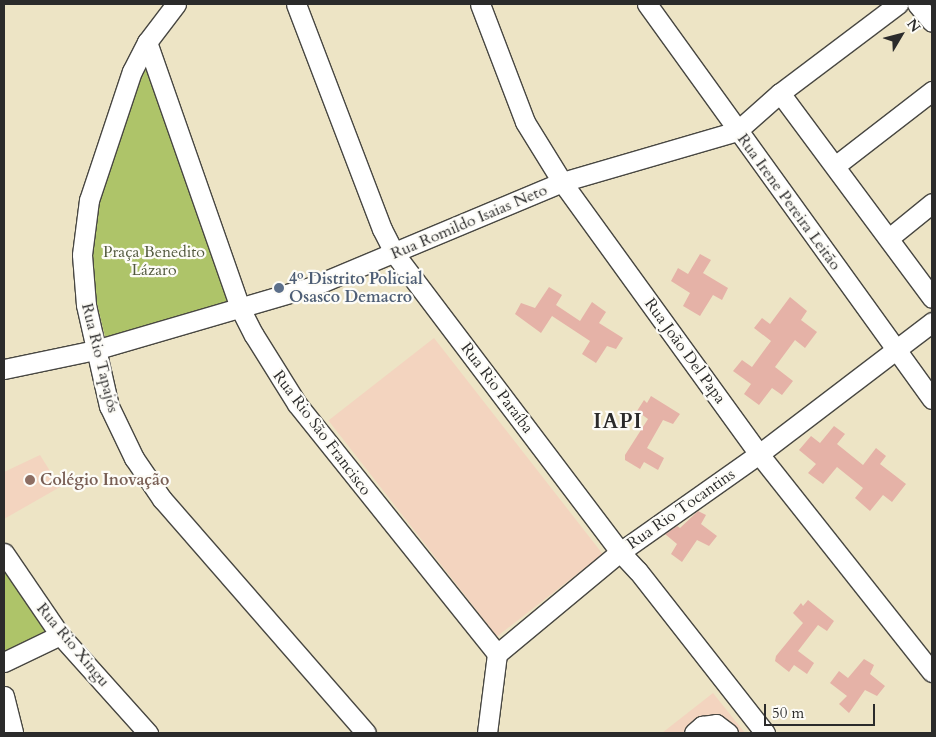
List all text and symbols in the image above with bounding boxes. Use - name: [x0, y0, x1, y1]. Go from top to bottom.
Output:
- north arrow: [876, 10, 926, 60]
- text: N: [902, 15, 925, 36]
- street label: Rua Irene Pereira Leitão: [733, 130, 845, 274]
- street label: Rua Romildo Isaias Neto: [388, 180, 550, 264]
- park label: Praça Benedito Lázaro: [103, 242, 205, 280]
- place label: 4º Distrito Policial Osasco Demacro: [289, 269, 423, 307]
- marker: 4º Distrito Policial Osasco Demacro: [273, 282, 285, 294]
- street label: Rua João Del Papa: [640, 295, 730, 407]
- street label: Rua Rio Tapajós: [77, 301, 123, 415]
- street label: Rua Rio Paraíba: [457, 339, 537, 437]
- street label: Rua Rio São Francisco: [269, 367, 375, 499]
- district label: IAPI: [593, 409, 643, 435]
- street label: Rua Rio Tocantins: [623, 465, 739, 553]
- place label: Colégio Inovação: [40, 470, 169, 490]
- marker: Colégio Inovação: [24, 474, 36, 486]
- street label: Rua Rio Xingu: [32, 599, 114, 691]
- scale bar: [766, 694, 877, 726]
- text: 50 m: [772, 703, 804, 723]

